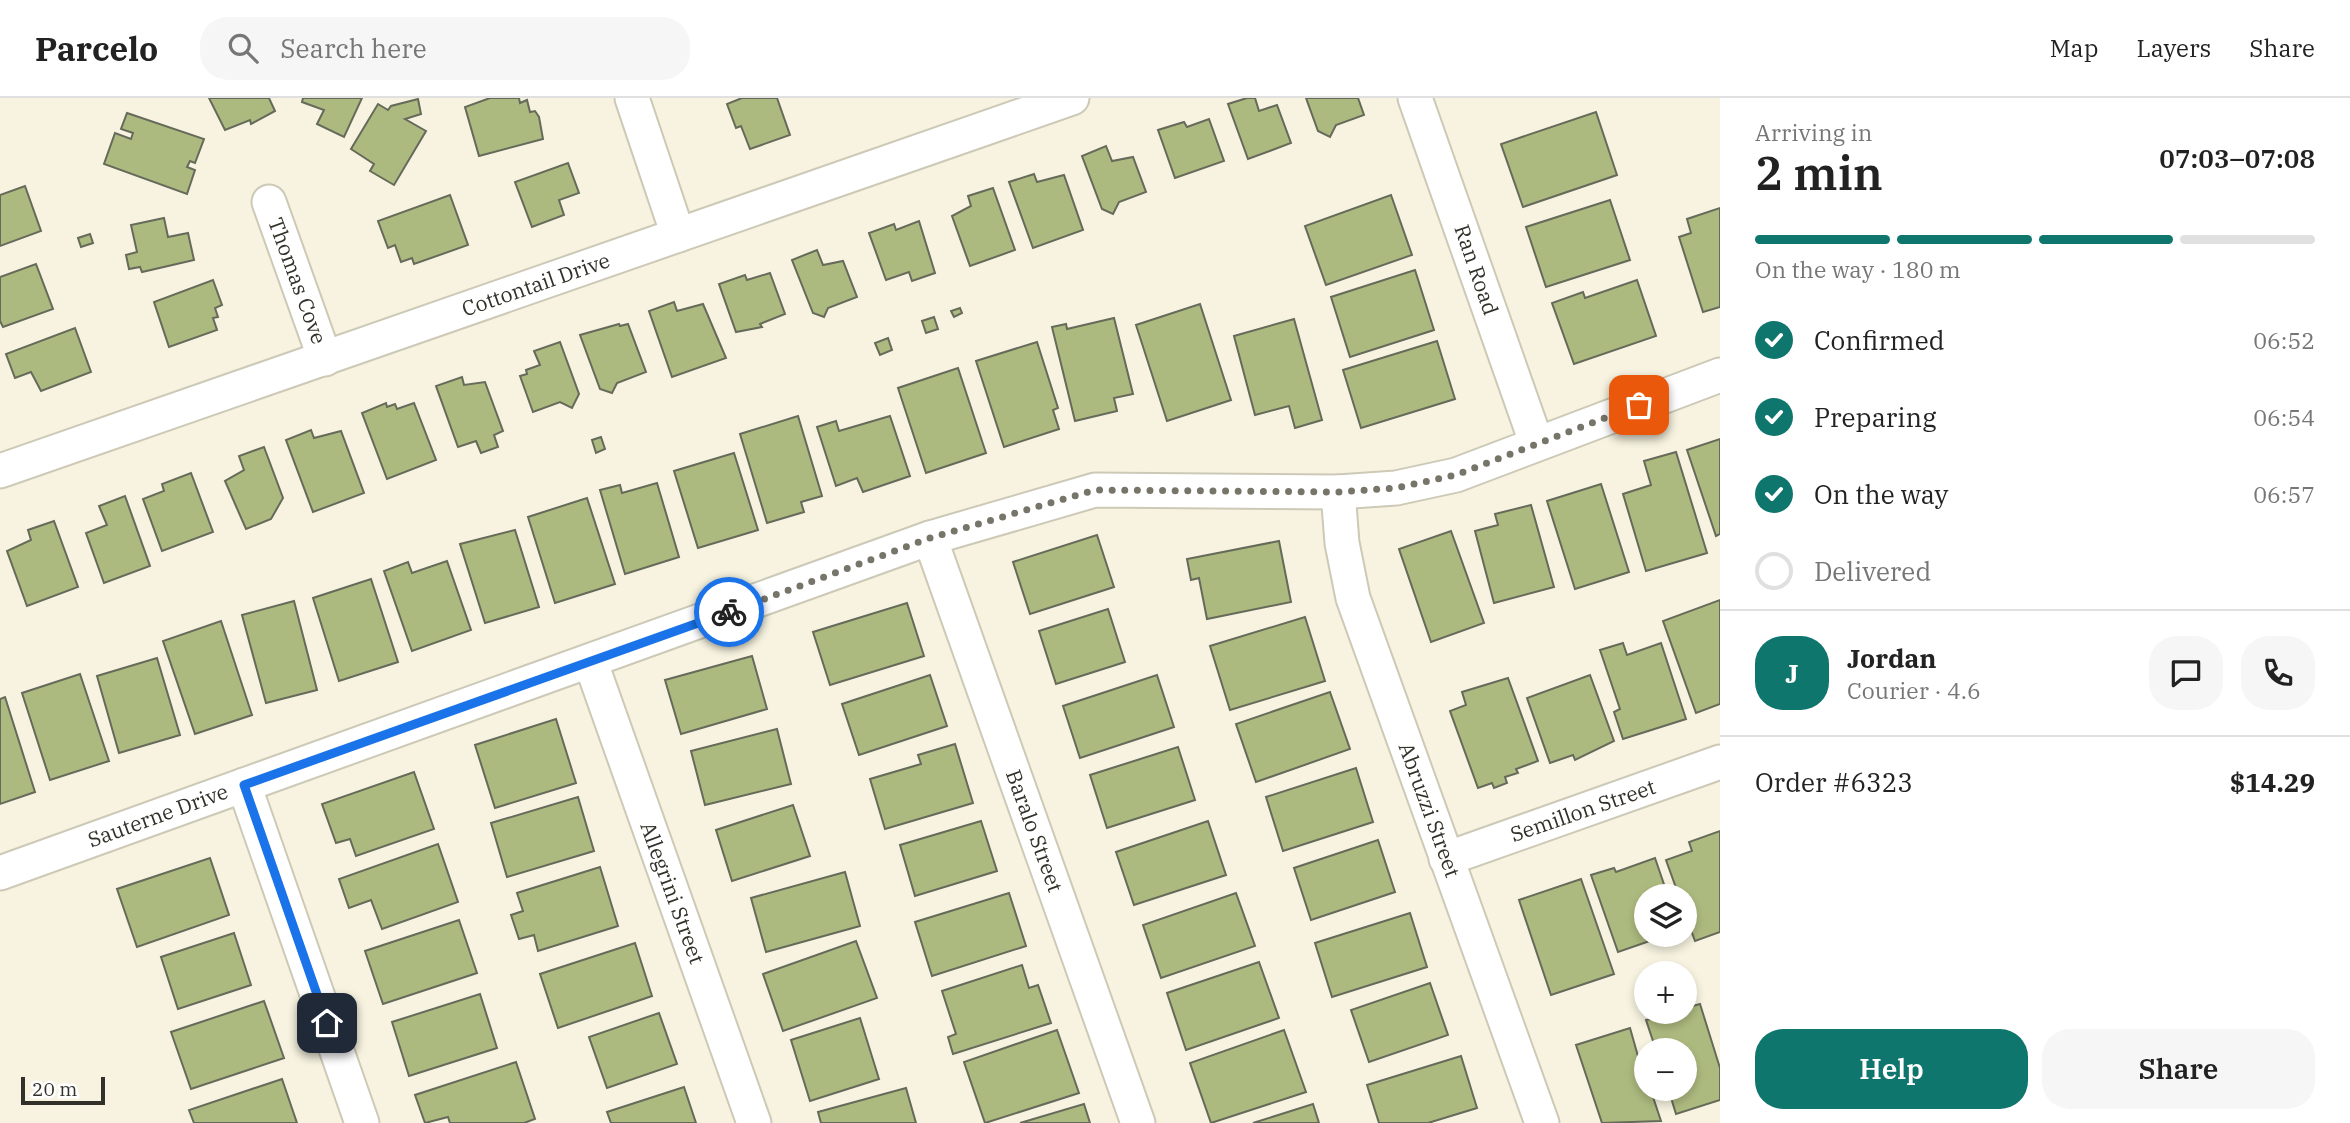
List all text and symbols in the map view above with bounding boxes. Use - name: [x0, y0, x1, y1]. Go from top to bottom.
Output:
- search box: [200, 17, 690, 80]
- text: Parcelo: [35, 27, 158, 70]
- icon: search: [224, 29, 262, 67]
- text: Search here: [280, 31, 427, 65]
- text: Map: [2050, 32, 2098, 64]
- text: Layers: [2136, 32, 2211, 64]
- text: Share: [2249, 32, 2315, 64]
- text: Arriving in: [1755, 117, 1872, 147]
- text: 07:03–07:08: [2159, 141, 2315, 175]
- text: 2 min: [1755, 143, 1883, 203]
- street label: Thomas Cove: [262, 214, 334, 348]
- street label: Ran Road: [1448, 221, 1506, 319]
- street label: Cottontail Drive: [458, 246, 613, 322]
- text: On the way · 180 m: [1755, 254, 1961, 284]
- icon: check: [1755, 321, 1793, 359]
- text: Confirmed: [1814, 323, 1945, 357]
- text: 06:52: [2253, 325, 2315, 355]
- pin: [1609, 375, 1669, 435]
- icon: bag: [1620, 386, 1658, 424]
- icon: check: [1755, 398, 1793, 436]
- text: Preparing: [1814, 400, 1936, 434]
- text: 06:54: [2253, 402, 2315, 432]
- icon: check: [1755, 475, 1793, 513]
- text: On the way: [1814, 477, 1948, 511]
- text: 06:57: [2253, 479, 2315, 509]
- text: Delivered: [1814, 554, 1931, 588]
- courier: [694, 577, 764, 647]
- icon: bike: [710, 593, 748, 631]
- button: chat: [2149, 636, 2223, 710]
- button: phone: [2241, 636, 2315, 710]
- text: Jordan: [1847, 641, 1937, 675]
- text: J: [1785, 656, 1799, 690]
- text: Courier · 4.6: [1847, 675, 1981, 705]
- street label: Abruzzi Street: [1393, 738, 1467, 881]
- text: Order #6323: [1755, 765, 1913, 799]
- text: $14.29: [2230, 765, 2315, 799]
- street label: Baralo Street: [1000, 766, 1070, 896]
- street label: Semillon Street: [1506, 772, 1659, 848]
- street label: Sauterne Drive: [84, 777, 232, 853]
- street label: Allegrini Street: [634, 818, 712, 968]
- map controls: [1634, 884, 1697, 1101]
- button: layers: [1634, 884, 1697, 947]
- button: +: [1634, 961, 1697, 1024]
- pin: [297, 993, 357, 1053]
- icon: home: [308, 1004, 346, 1042]
- button: Help: [1755, 1029, 2028, 1109]
- button: Share: [2042, 1029, 2315, 1109]
- button: −: [1634, 1038, 1697, 1101]
- scale bar: [21, 1074, 105, 1106]
- text: 20 m: [32, 1077, 77, 1101]

